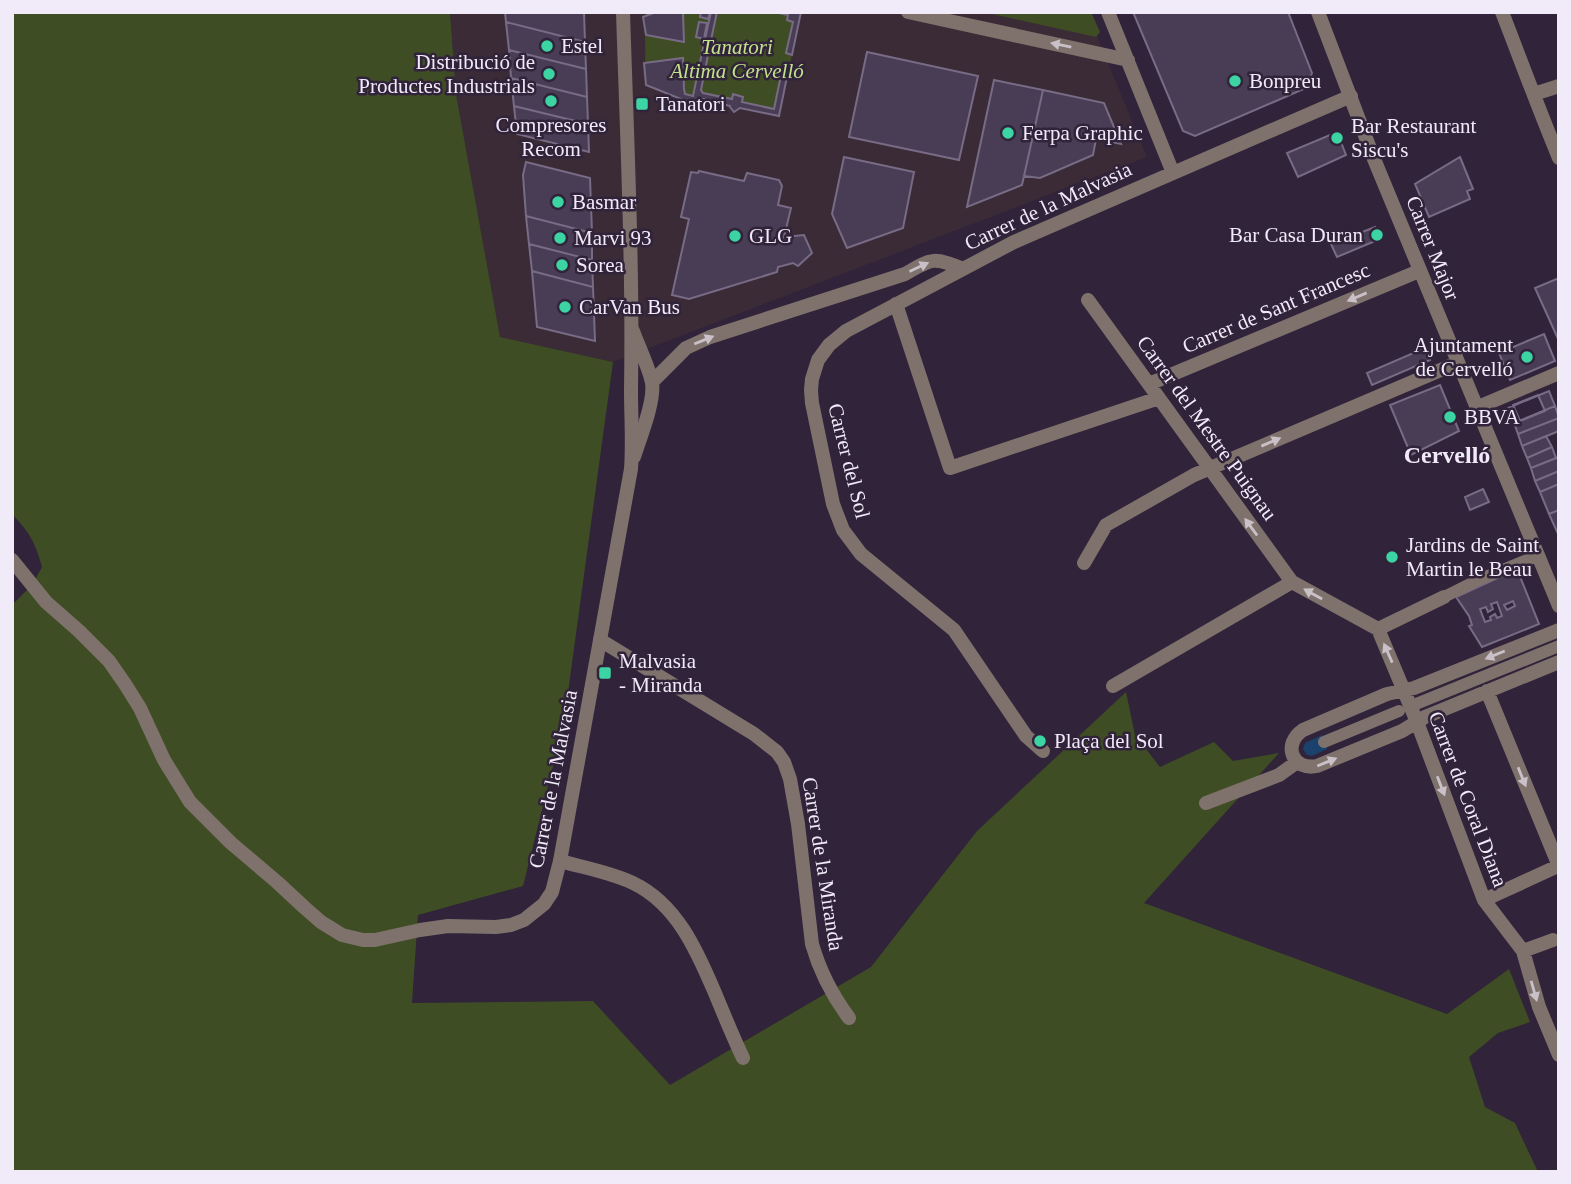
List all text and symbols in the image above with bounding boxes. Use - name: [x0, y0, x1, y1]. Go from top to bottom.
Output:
- place label: Estel: [561, 34, 603, 58]
- park label: Tanatori Altima Cervelló: [668, 35, 804, 83]
- marker: Estel: [539, 38, 555, 54]
- one-way arrow: [1050, 40, 1072, 51]
- place label: Distribució de Productes Industrials: [358, 50, 535, 98]
- marker: Distribució de Productes Industrials: [541, 66, 557, 82]
- place label: Bonpreu: [1249, 69, 1322, 93]
- marker: Bonpreu: [1227, 73, 1243, 89]
- place label: Tanatori: [656, 92, 726, 116]
- marker: Compresores Recom: [543, 93, 559, 109]
- marker: Tanatori: [634, 96, 650, 112]
- place label: Compresores Recom: [496, 113, 606, 161]
- place label: Bar Restaurant Siscu's: [1351, 114, 1477, 162]
- place label: Ferpa Graphic: [1022, 121, 1143, 145]
- marker: Ferpa Graphic: [1000, 125, 1016, 141]
- marker: Bar Restaurant Siscu's: [1329, 130, 1345, 146]
- street label: Carrer de la Malvasia: [961, 157, 1136, 255]
- place label: Basmar: [572, 190, 636, 214]
- street label: Carrer Major: [1401, 192, 1465, 304]
- marker: Basmar: [550, 194, 566, 210]
- place label: Bar Casa Duran: [1229, 223, 1363, 247]
- place label: GLG: [749, 224, 792, 248]
- place label: Marvi 93: [574, 226, 652, 250]
- marker: Bar Casa Duran: [1369, 227, 1385, 243]
- marker: GLG: [727, 228, 743, 244]
- marker: Marvi 93: [552, 230, 568, 246]
- place label: Sorea: [576, 253, 624, 277]
- marker: Sorea: [554, 257, 570, 273]
- street label: Carrer de Sant Francesc: [1179, 258, 1373, 358]
- one-way arrow: [909, 261, 929, 273]
- one-way arrow: [1346, 292, 1367, 303]
- place label: CarVan Bus: [579, 295, 680, 319]
- marker: CarVan Bus: [557, 299, 573, 315]
- street label: Carrer del Mestre Puignau: [1132, 331, 1282, 525]
- place label: Ajuntament de Cervelló: [1414, 333, 1513, 381]
- one-way arrow: [694, 334, 715, 345]
- marker: Ajuntament de Cervelló: [1519, 349, 1535, 365]
- street label: Carrer del Sol: [823, 401, 875, 521]
- place label: BBVA: [1464, 405, 1520, 429]
- marker: BBVA: [1442, 409, 1458, 425]
- one-way arrow: [1261, 436, 1282, 447]
- district label: Cervelló: [1404, 442, 1490, 468]
- one-way arrow: [1244, 518, 1258, 536]
- place label: Jardins de Saint Martin le Beau: [1406, 533, 1539, 581]
- marker: Jardins de Saint Martin le Beau: [1384, 549, 1400, 565]
- one-way arrow: [1303, 588, 1323, 600]
- one-way arrow: [1382, 643, 1394, 663]
- place label: Malvasia - Miranda: [619, 649, 703, 697]
- one-way arrow: [1485, 650, 1506, 661]
- marker: Malvasia - Miranda: [597, 665, 613, 681]
- street label: Carrer de la Malvasia: [524, 687, 582, 870]
- street label: Carrer de Coral Diana: [1423, 708, 1513, 891]
- place label: Plaça del Sol: [1054, 729, 1164, 753]
- marker: Plaça del Sol: [1032, 733, 1048, 749]
- one-way arrow: [1316, 757, 1337, 768]
- one-way arrow: [1516, 767, 1528, 787]
- street label: Carrer de la Miranda: [797, 775, 849, 953]
- one-way arrow: [1436, 775, 1447, 796]
- one-way arrow: [1530, 981, 1540, 1002]

